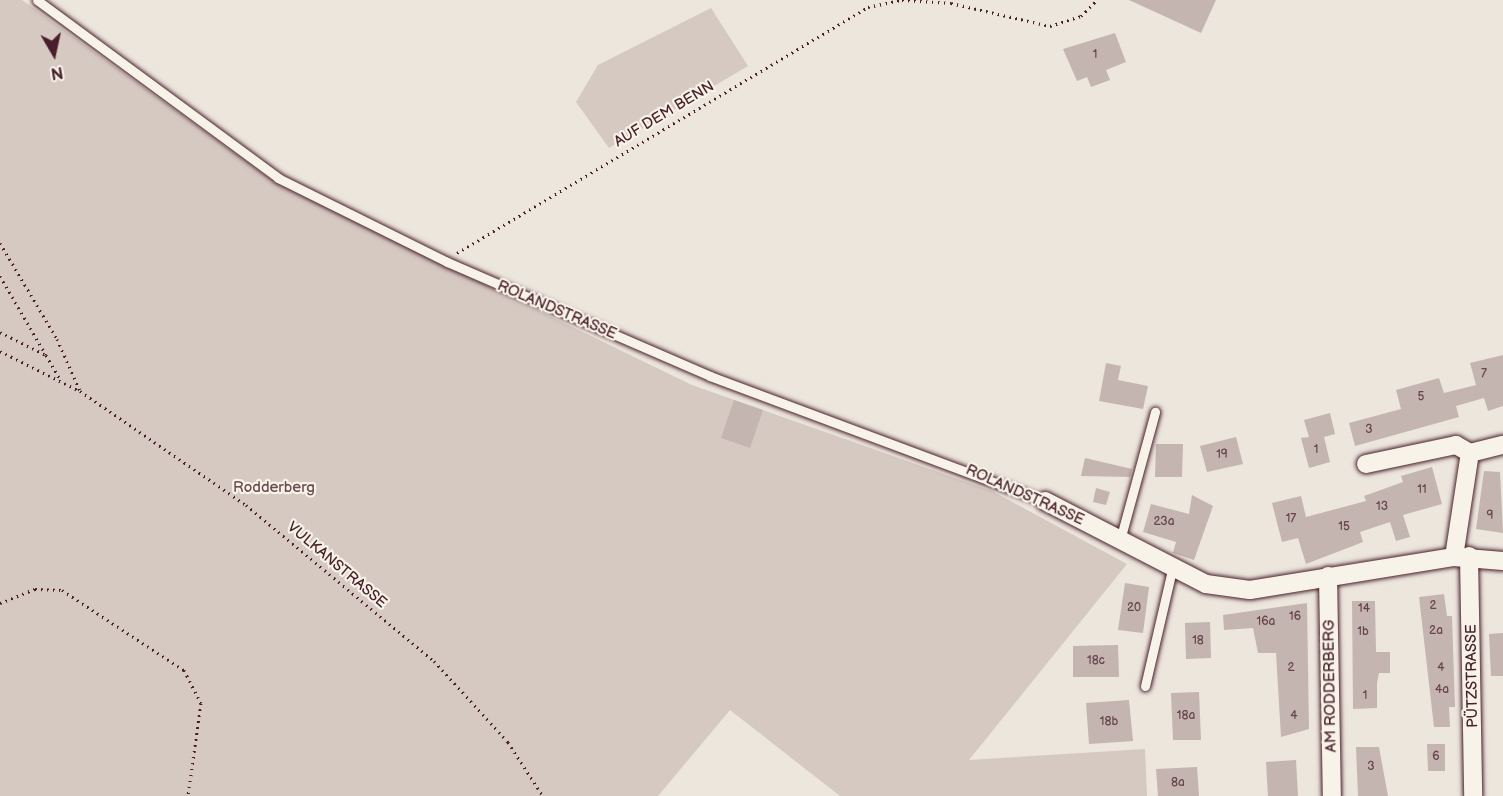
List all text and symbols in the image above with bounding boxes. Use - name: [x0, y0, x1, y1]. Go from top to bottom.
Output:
- north arrow: [24, 24, 84, 84]
- house number: 1: [1093, 48, 1097, 62]
- text: N: [49, 62, 64, 83]
- street label: AUF DEM BENN: [611, 77, 717, 151]
- street label: ROLANDSTRASSE: [495, 277, 619, 343]
- house number: 7: [1481, 367, 1487, 381]
- house number: 5: [1418, 390, 1424, 404]
- house number: 3: [1365, 423, 1373, 437]
- house number: 1: [1314, 443, 1318, 457]
- house number: 19: [1216, 448, 1228, 462]
- street label: ROLANDSTRASSE: [963, 461, 1087, 529]
- park label: Rodderberg: [233, 479, 315, 497]
- house number: 11: [1417, 483, 1427, 497]
- house number: 13: [1376, 500, 1388, 514]
- house number: 9: [1487, 509, 1493, 523]
- house number: 17: [1286, 512, 1296, 526]
- house number: 23a: [1153, 515, 1175, 529]
- street label: VULKANSTRASSE: [283, 518, 391, 612]
- house number: 15: [1338, 520, 1350, 534]
- house number: 2: [1429, 599, 1437, 613]
- house number: 20: [1127, 601, 1141, 615]
- house number: 14: [1358, 602, 1370, 616]
- house number: 16: [1289, 610, 1301, 624]
- house number: 16a: [1257, 615, 1275, 629]
- street label: AM RODDERBERG: [1320, 619, 1340, 753]
- house number: 2a: [1429, 624, 1443, 638]
- street label: PÜTZSTRASSE: [1462, 624, 1482, 728]
- house number: 1b: [1357, 625, 1369, 639]
- house number: 18: [1192, 634, 1204, 648]
- house number: 18c: [1087, 654, 1105, 668]
- house number: 2: [1287, 661, 1295, 675]
- house number: 4: [1437, 661, 1445, 675]
- house number: 4a: [1435, 683, 1449, 697]
- house number: 1: [1363, 689, 1367, 703]
- house number: 18a: [1177, 709, 1195, 723]
- house number: 4: [1290, 709, 1298, 723]
- house number: 18b: [1100, 715, 1118, 729]
- house number: 6: [1432, 750, 1440, 764]
- house number: 3: [1367, 760, 1375, 774]
- house number: 8a: [1171, 776, 1185, 790]

